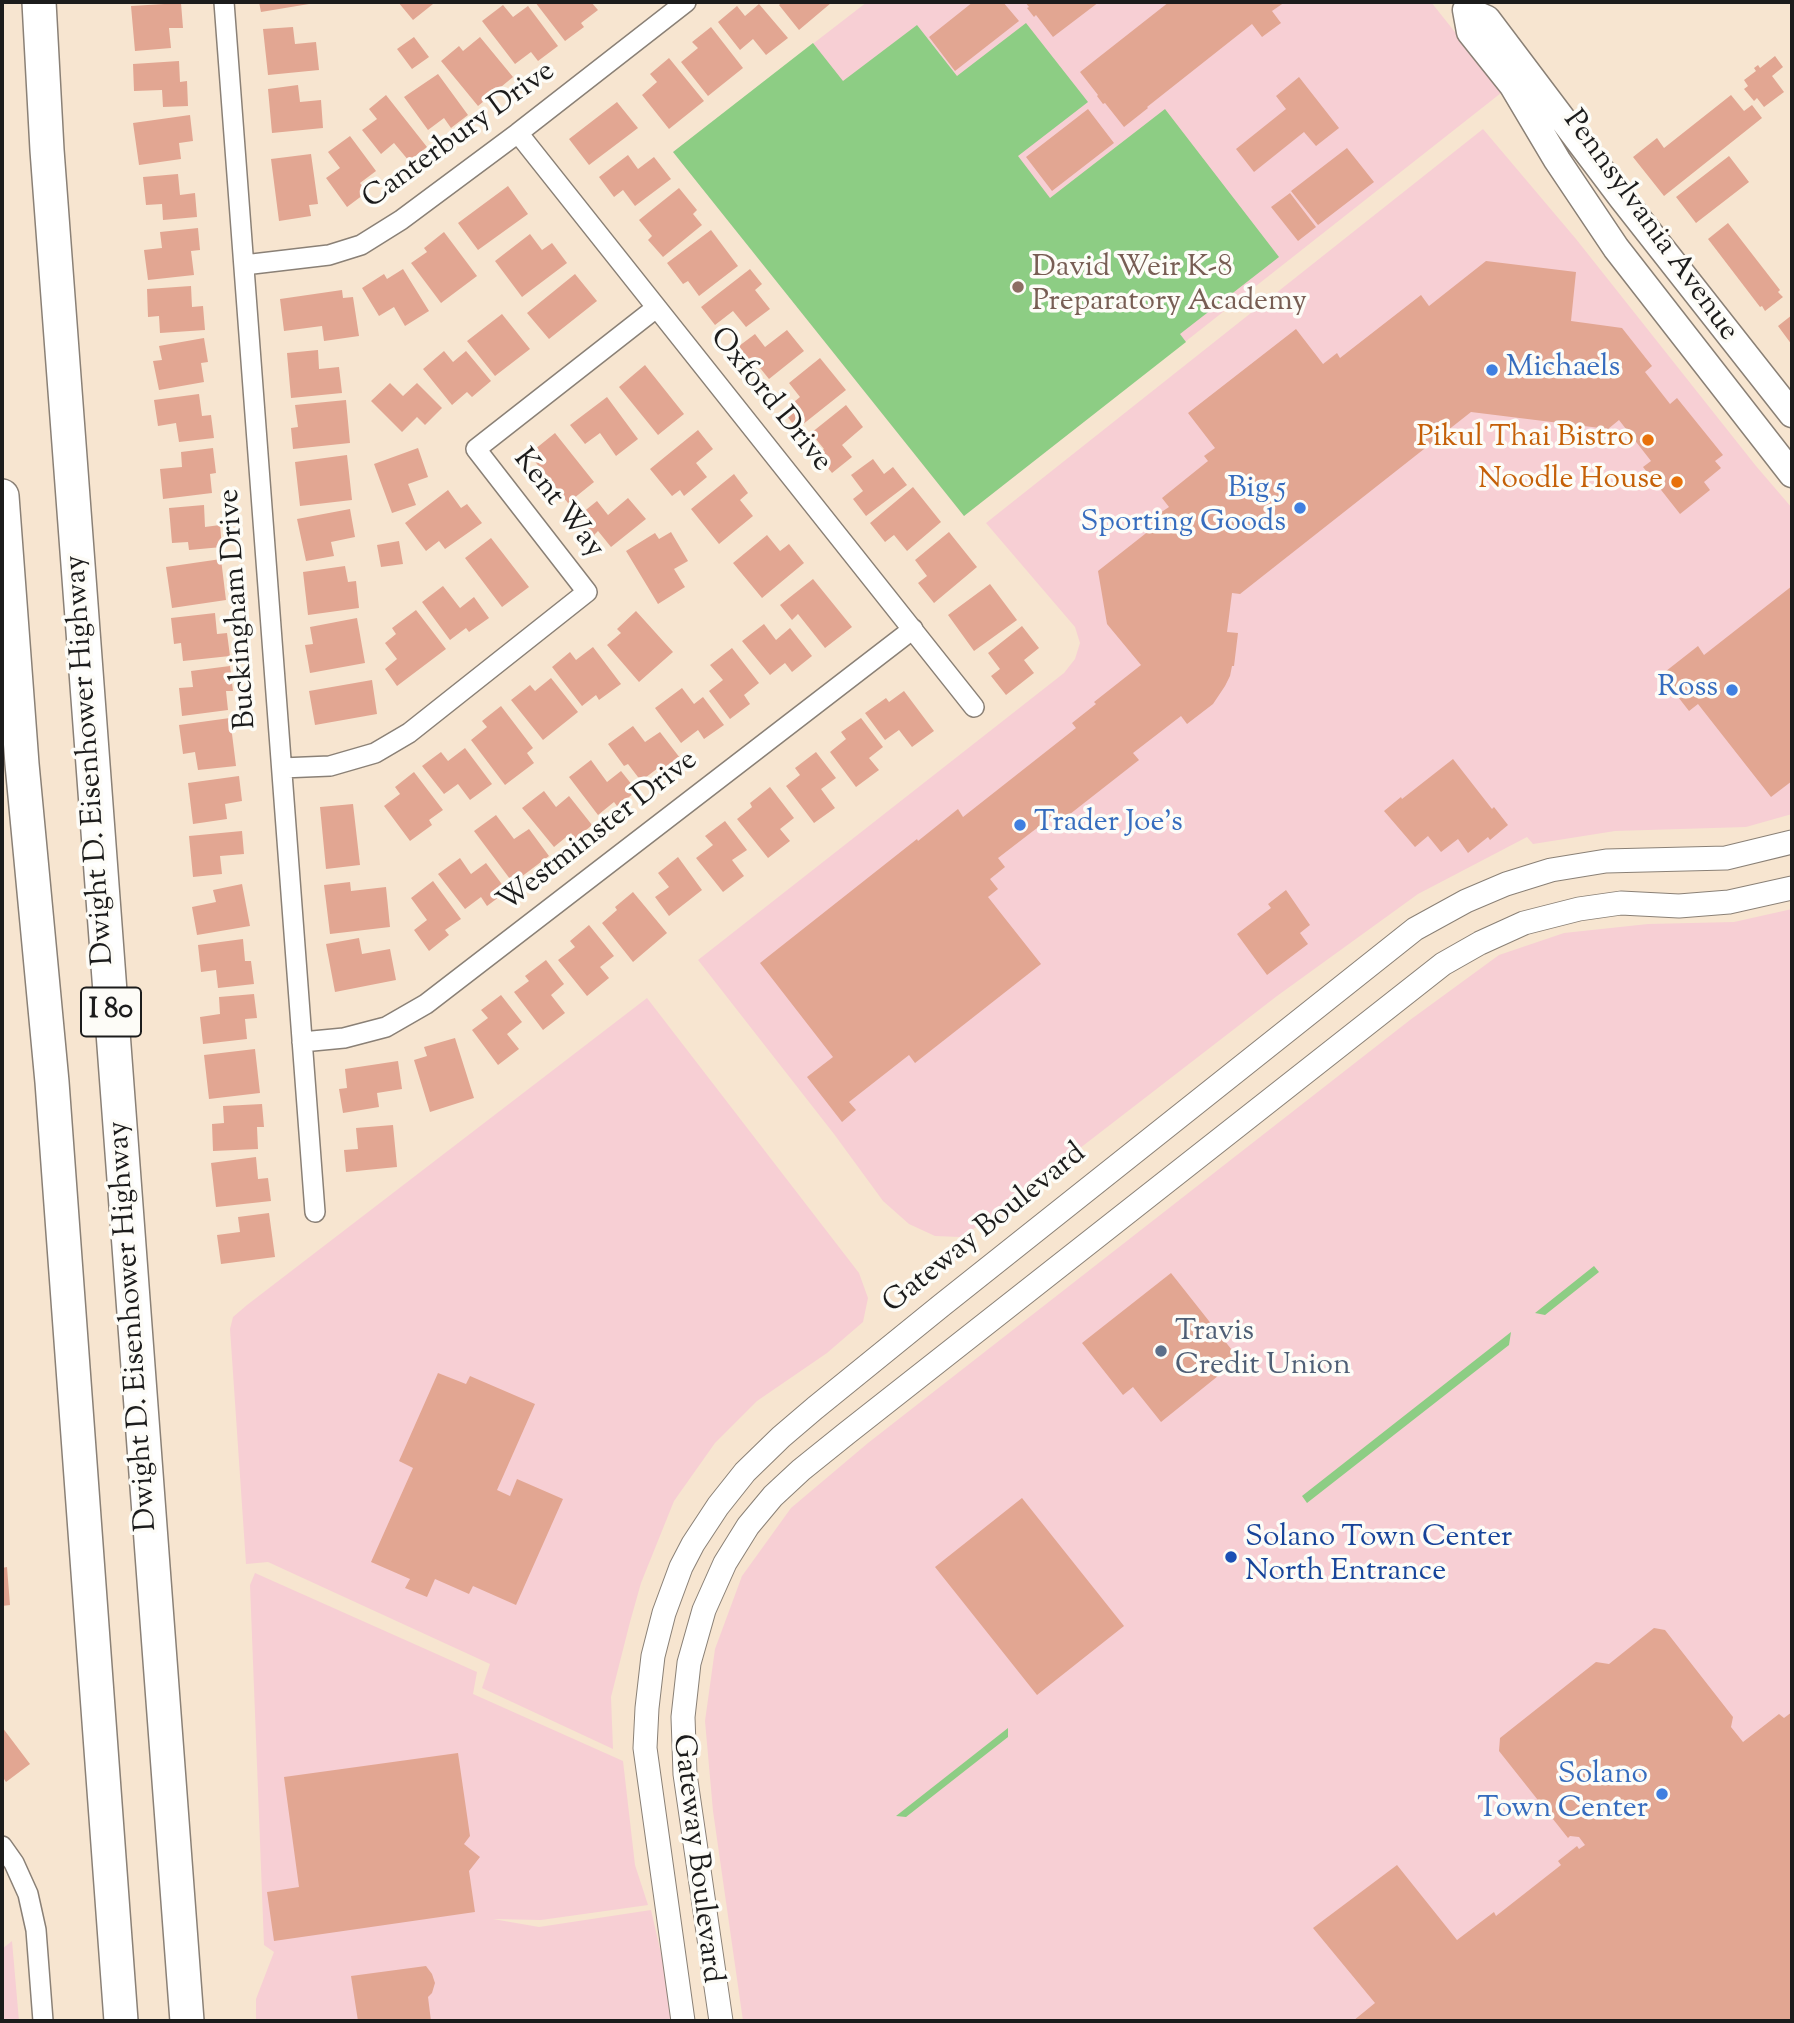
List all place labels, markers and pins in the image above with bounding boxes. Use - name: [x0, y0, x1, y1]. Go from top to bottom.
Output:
- place label: David Weir K-8 Preparatory Academy: [1032, 252, 1307, 322]
- marker: David Weir K-8 Preparatory Academy: [1010, 279, 1026, 295]
- place label: Michaels: [1506, 352, 1620, 388]
- marker: Michaels: [1484, 362, 1500, 378]
- place label: Pikul Thai Bistro: [1417, 422, 1634, 458]
- marker: Pikul Thai Bistro: [1640, 432, 1656, 448]
- place label: Noodle House: [1478, 464, 1663, 500]
- place label: Big 5 Sporting Goods: [1080, 473, 1286, 544]
- marker: Noodle House: [1669, 474, 1685, 490]
- marker: Big 5 Sporting Goods: [1292, 500, 1308, 516]
- place label: Ross: [1657, 672, 1718, 708]
- marker: Ross: [1724, 682, 1740, 698]
- place label: Trader Joe's: [1034, 807, 1183, 843]
- marker: Trader Joe's: [1012, 817, 1028, 833]
- place label: Travis Credit Union: [1175, 1316, 1351, 1386]
- marker: Travis Credit Union: [1153, 1343, 1169, 1359]
- place label: Solano Town Center North Entrance: [1245, 1522, 1512, 1592]
- marker: Solano Town Center North Entrance: [1223, 1549, 1239, 1565]
- place label: Solano Town Center: [1477, 1759, 1648, 1829]
- marker: Solano Town Center: [1654, 1786, 1670, 1802]

